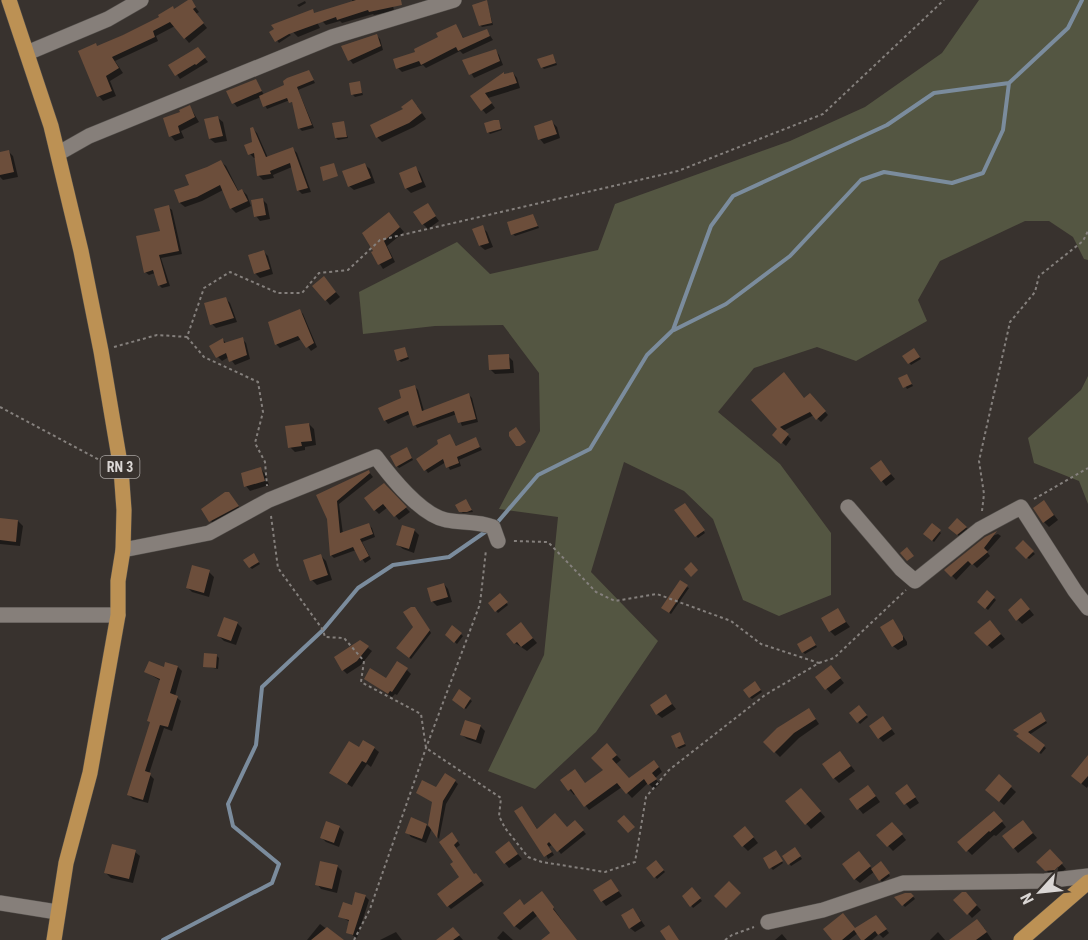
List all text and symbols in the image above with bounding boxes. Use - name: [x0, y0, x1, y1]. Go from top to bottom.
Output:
- road number: RN 3: [100, 456, 140, 478]
- north arrow: [1010, 862, 1070, 922]
- text: N: [1016, 890, 1038, 907]

